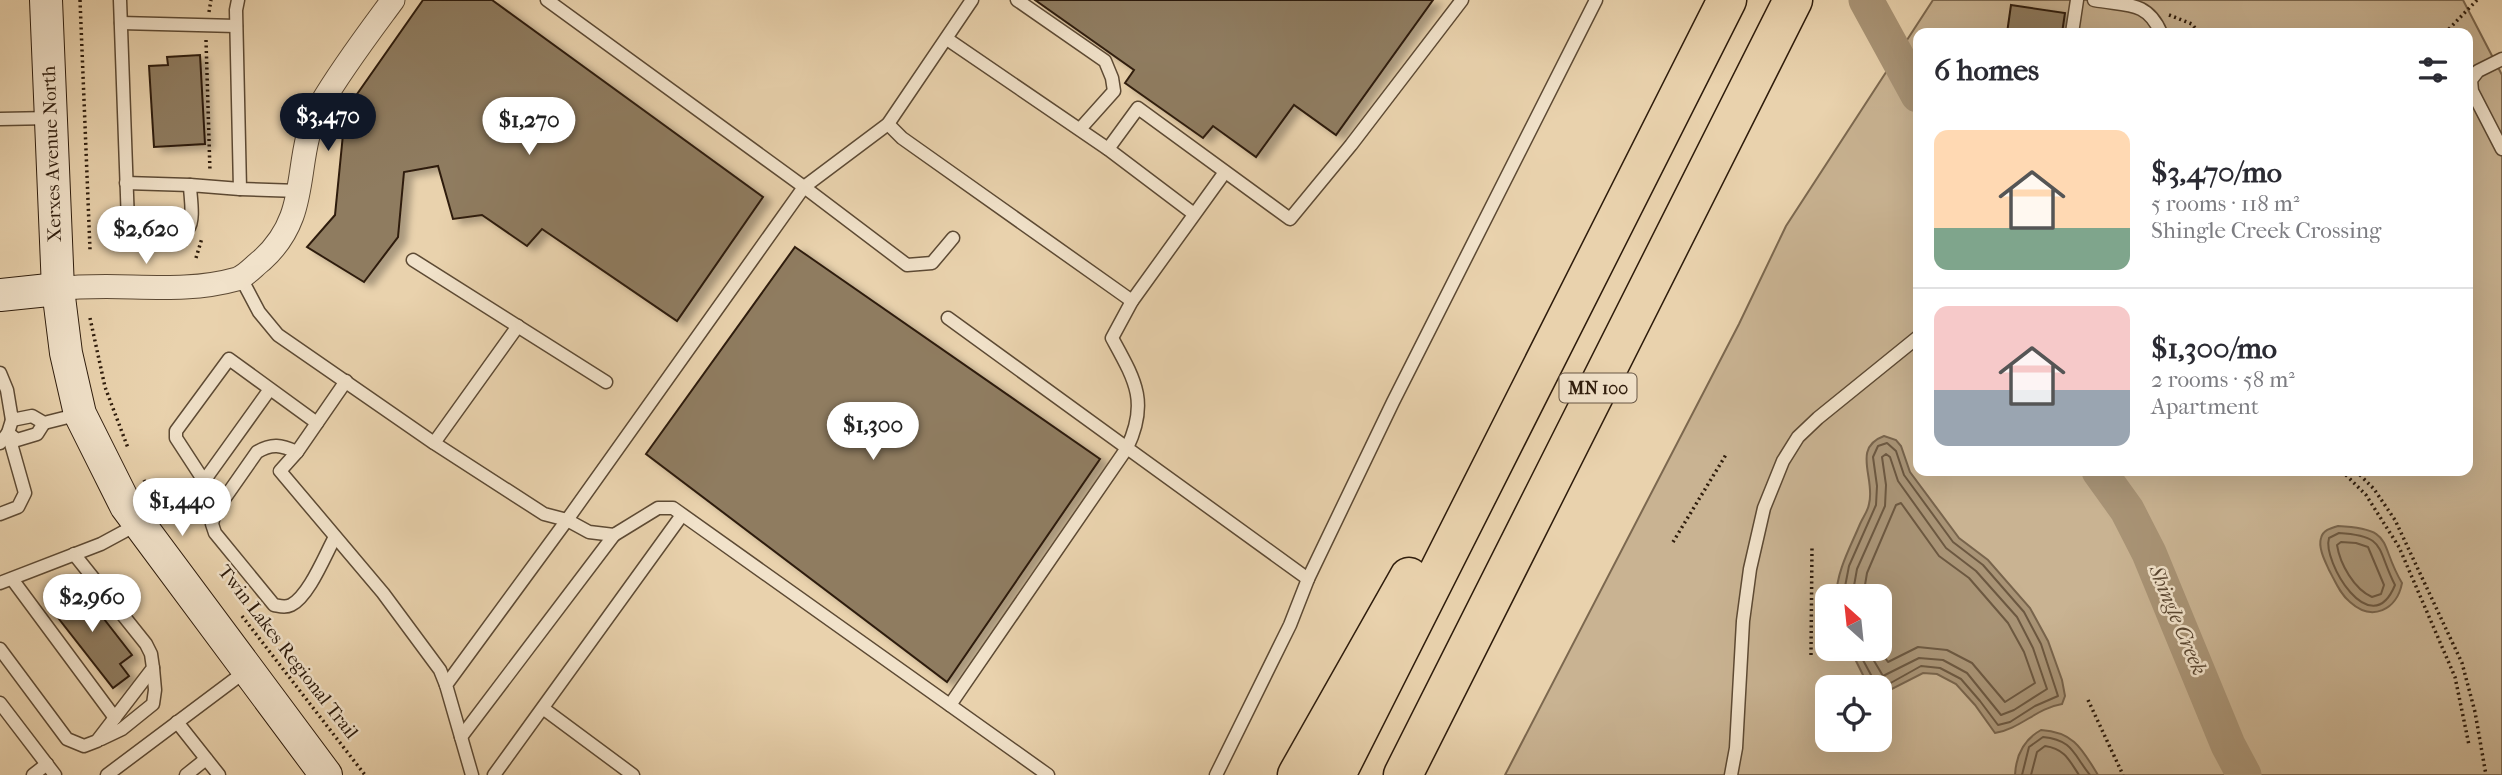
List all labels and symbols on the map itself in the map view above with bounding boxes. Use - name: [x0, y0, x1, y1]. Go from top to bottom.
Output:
- street label: Xerxes Avenue North: [38, 65, 66, 243]
- pin: $3,470: [271, 94, 385, 153]
- pin: $1,270: [472, 97, 586, 157]
- pin: $2,620: [89, 206, 203, 266]
- road number: MN 100: [1560, 374, 1636, 402]
- pin: $1,300: [816, 402, 930, 462]
- pin: $1,440: [125, 478, 239, 538]
- street label: Twin Lakes Regional Trail: [213, 561, 363, 743]
- water label: Shingle Creek: [2144, 561, 2212, 678]
- pin: $2,960: [35, 574, 149, 634]
- north arrow: [1815, 584, 1892, 662]

